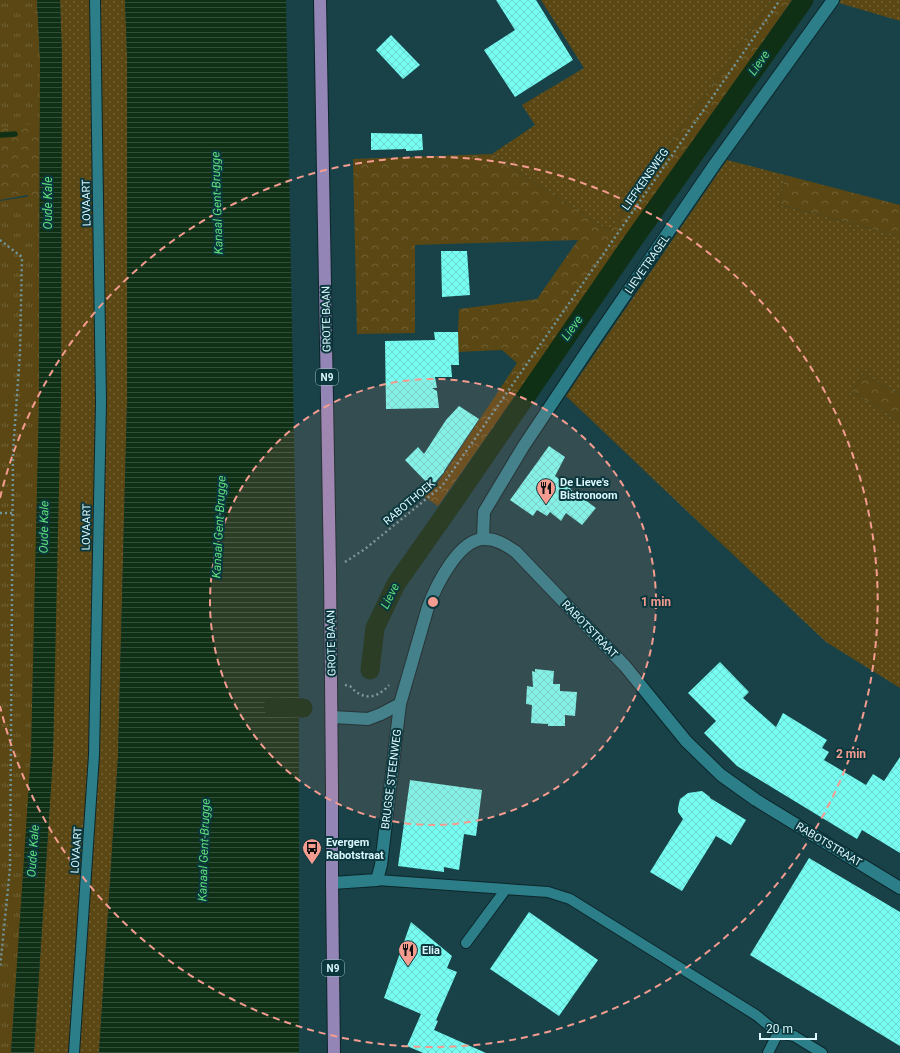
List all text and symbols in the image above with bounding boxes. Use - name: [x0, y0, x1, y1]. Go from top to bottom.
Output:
- water label: Lieve: [746, 48, 772, 78]
- street label: LIEFKENSWEG: [619, 146, 671, 213]
- water label: Kanaal Gent-Brugge: [208, 151, 226, 255]
- water label: Oude Kale: [41, 177, 55, 229]
- street label: LOVAART: [80, 179, 93, 227]
- street label: LIEVETRAGEL: [622, 232, 672, 296]
- street label: GROTE BAAN: [319, 286, 334, 352]
- water label: Lieve: [559, 313, 585, 343]
- road number: N9: [316, 369, 338, 385]
- water label: Kanaal Gent-Brugge: [209, 475, 229, 579]
- place label: De Lieve's Bistronoom: [560, 476, 618, 502]
- street label: RABOTHOEK: [381, 477, 438, 528]
- restaurant icon: De Lieve's Bistronoom: [535, 477, 557, 505]
- water label: Oude Kale: [37, 501, 51, 553]
- street label: LOVAART: [80, 503, 93, 551]
- water label: Lieve: [378, 581, 402, 611]
- centre of rings: [426, 595, 440, 609]
- text: 1 min: [641, 595, 671, 609]
- street label: RABOTSTRAAT: [559, 598, 621, 661]
- street label: GROTE BAAN: [324, 610, 339, 676]
- street label: BRUGSE STEENWEG: [379, 728, 404, 830]
- text: 2 min: [836, 747, 866, 761]
- water label: Kanaal Gent-Brugge: [195, 798, 213, 902]
- street label: RABOTSTRAAT: [793, 820, 865, 869]
- water label: Oude Kale: [24, 824, 42, 878]
- street label: LOVAART: [68, 826, 85, 874]
- place label: Evergem Rabotstraat: [326, 836, 384, 862]
- bus stop icon: Evergem Rabotstraat: [301, 837, 323, 865]
- restaurant icon: Elia: [397, 939, 419, 967]
- place label: Elia: [422, 944, 440, 957]
- road number: N9: [322, 960, 344, 976]
- scale bar: [760, 1015, 816, 1041]
- text: 20 m: [766, 1022, 793, 1036]

